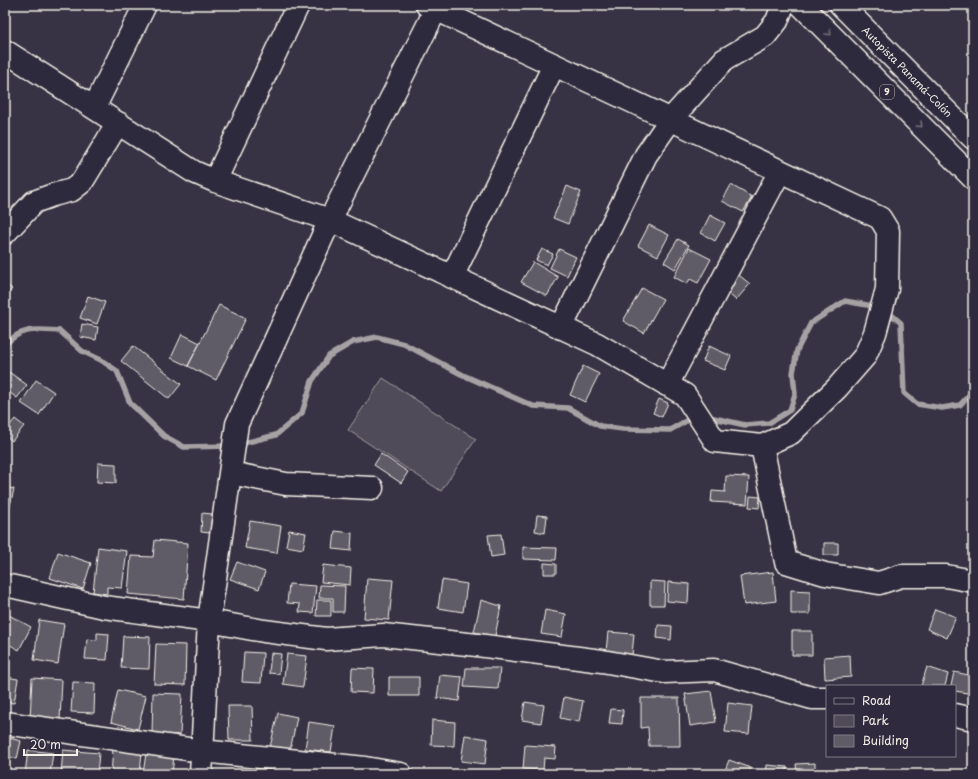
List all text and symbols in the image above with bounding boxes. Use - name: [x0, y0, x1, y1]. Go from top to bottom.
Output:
- street label: Autopista Panamá–Colón: [859, 23, 956, 120]
- one-way arrow: [824, 28, 832, 36]
- road number: 9: [880, 85, 894, 99]
- one-way arrow: [915, 120, 923, 128]
- legend: [826, 685, 956, 757]
- text: Road: [862, 691, 891, 709]
- text: Park: [862, 711, 889, 729]
- scale bar: [24, 731, 77, 757]
- text: Building: [862, 731, 909, 749]
- text: 20 m: [30, 735, 61, 753]

